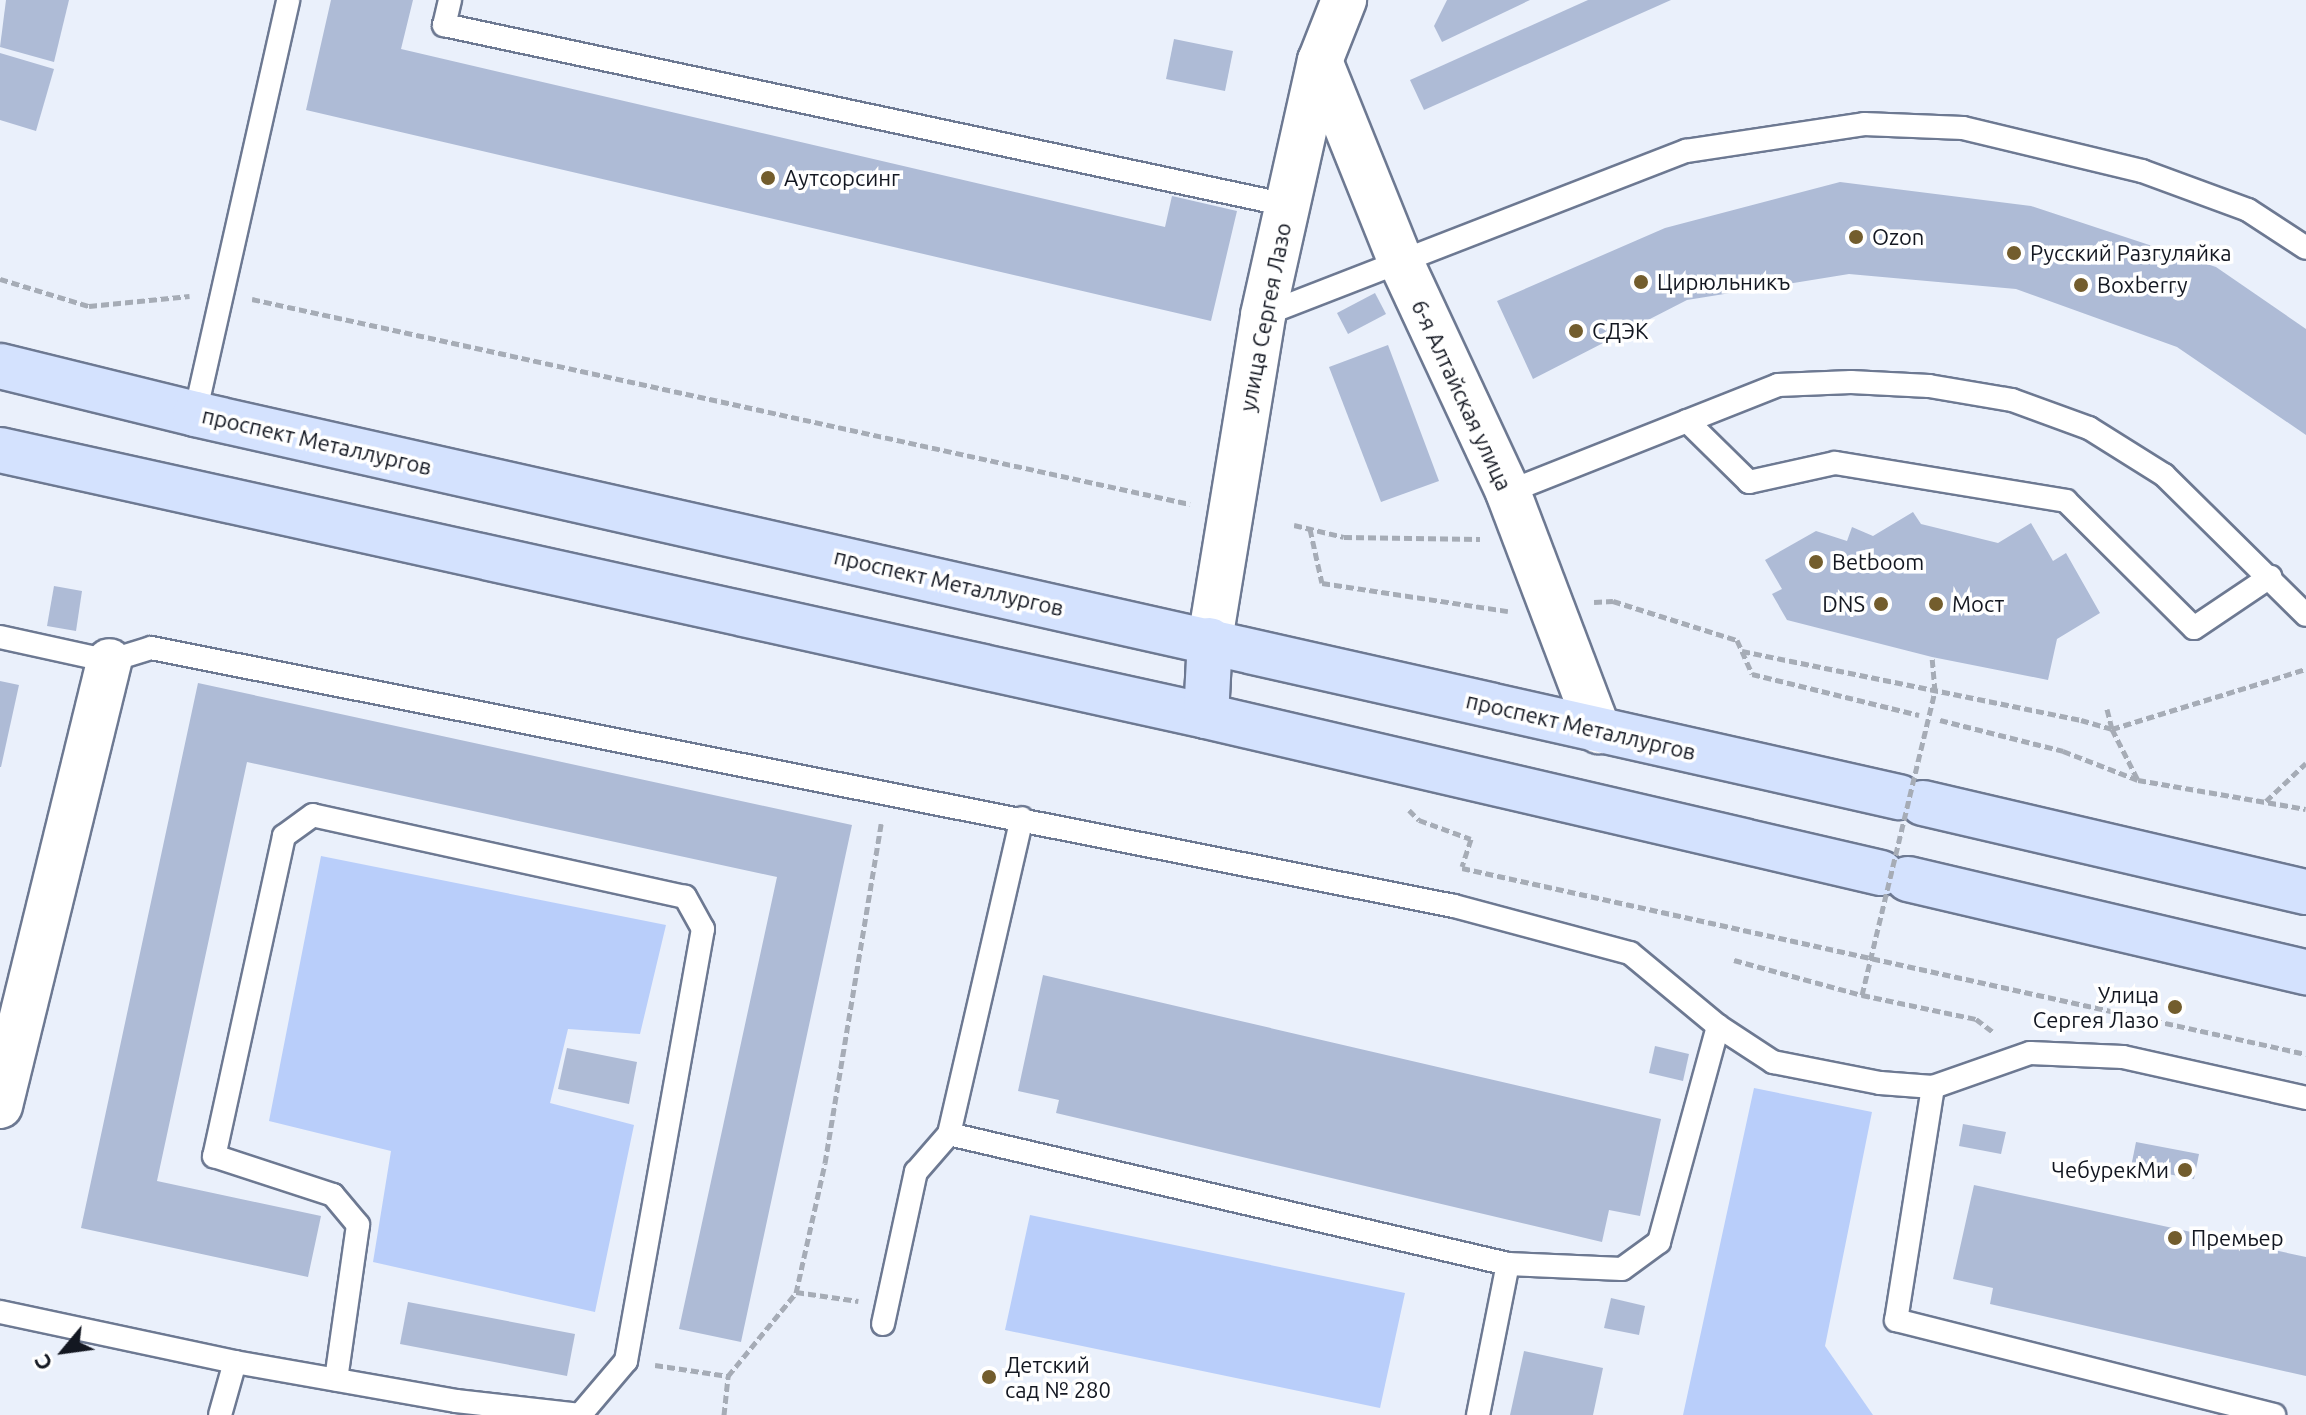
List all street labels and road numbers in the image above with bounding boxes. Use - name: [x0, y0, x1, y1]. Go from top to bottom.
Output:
- street label: улица Сергея Лазо: [1234, 220, 1296, 414]
- street label: 6-я Алтайская улица: [1406, 295, 1518, 495]
- street label: проспект Металлургов: [200, 402, 434, 480]
- street label: проспект Металлургов: [832, 543, 1066, 621]
- street label: проспект Металлургов: [1464, 687, 1698, 765]

